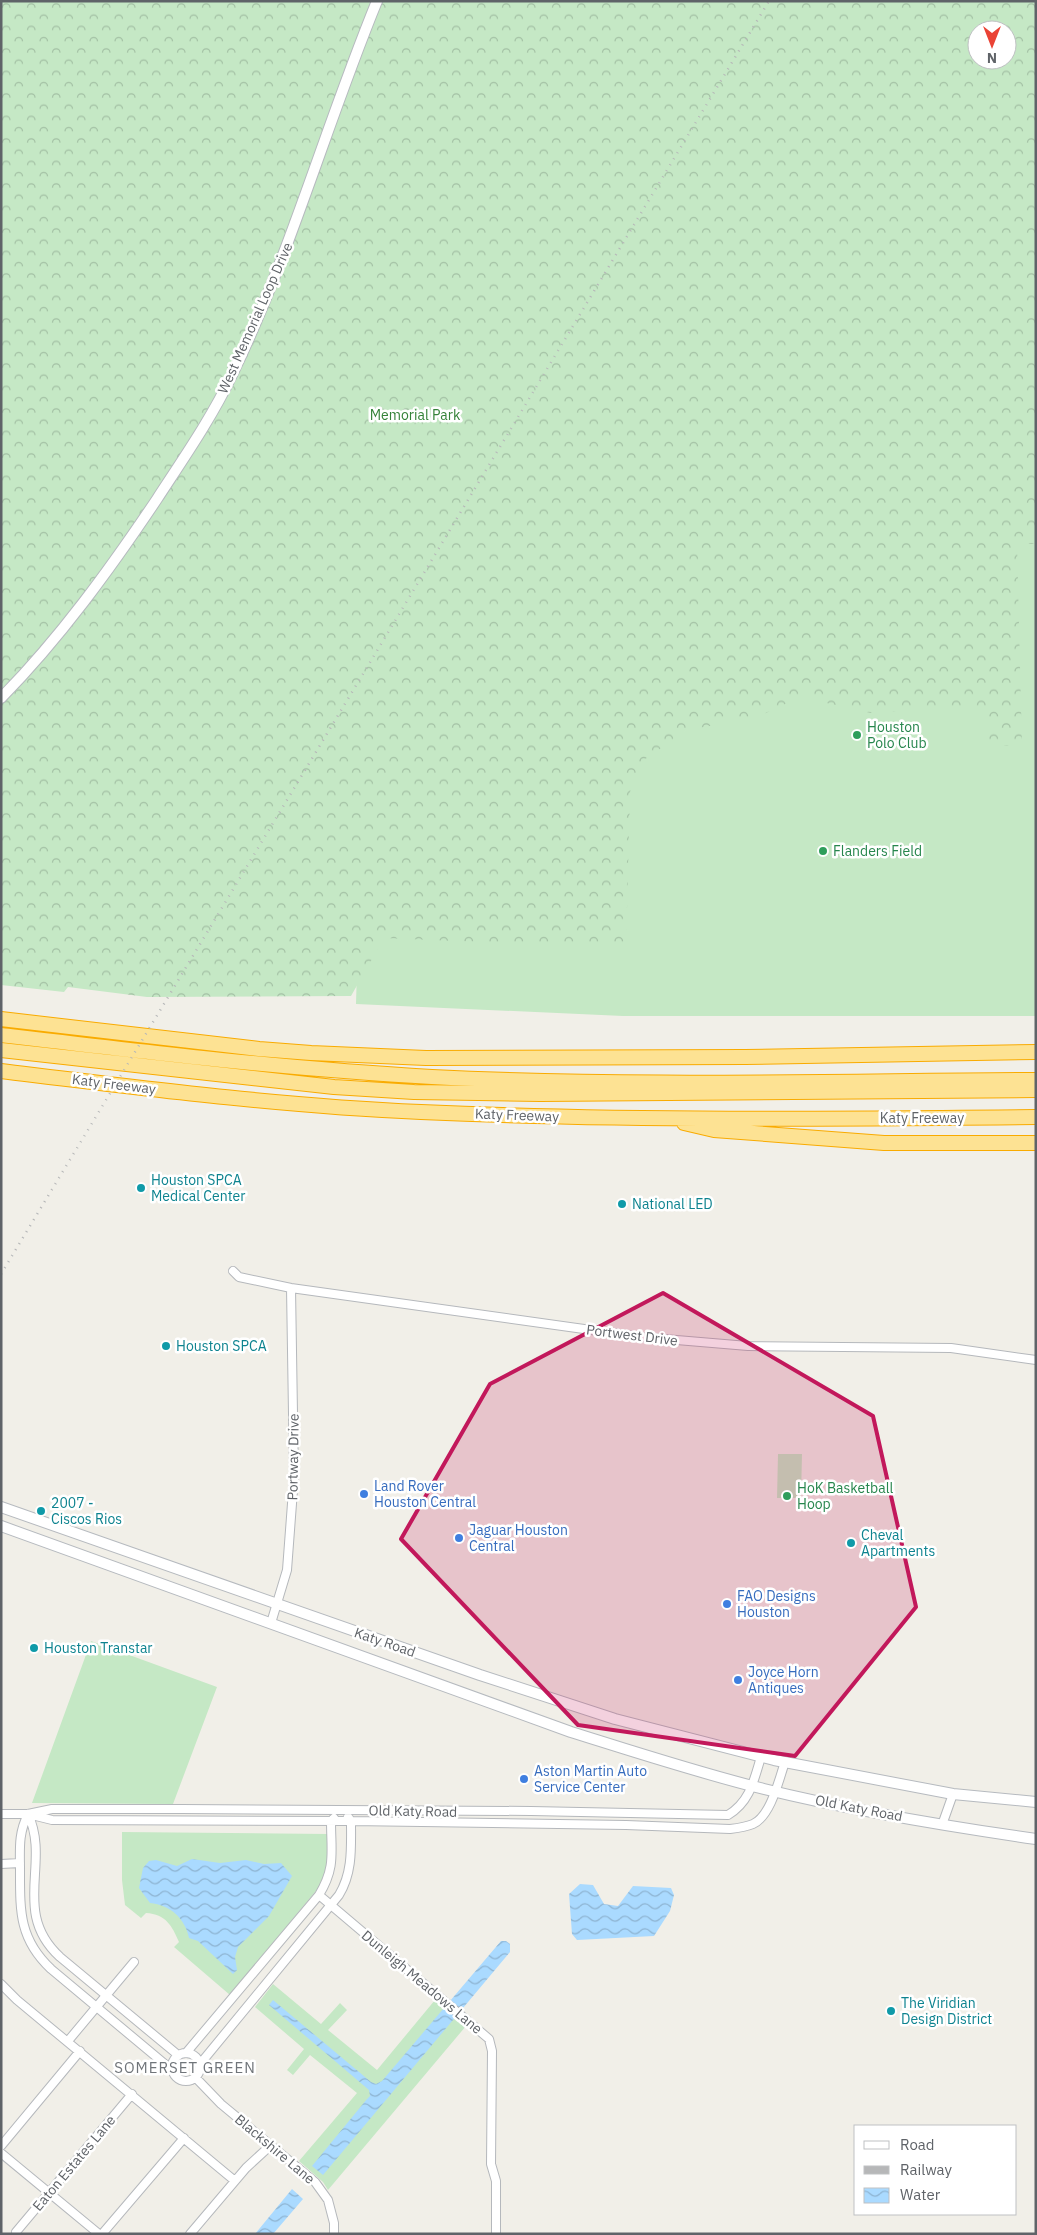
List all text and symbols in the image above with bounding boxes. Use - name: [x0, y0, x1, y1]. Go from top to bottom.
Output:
- north arrow: [967, 20, 1017, 70]
- text: N: [987, 49, 997, 67]
- street label: West Memorial Loop Drive: [213, 239, 297, 396]
- park label: Memorial Park: [370, 406, 461, 424]
- place label: Houston Polo Club: [867, 718, 927, 752]
- marker: Houston Polo Club: [851, 729, 863, 741]
- place label: Flanders Field: [833, 842, 922, 860]
- marker: Flanders Field: [817, 845, 829, 857]
- street label: Katy Freeway: [71, 1070, 157, 1098]
- street label: Katy Freeway: [475, 1105, 559, 1125]
- street label: Katy Freeway: [880, 1109, 964, 1127]
- place label: Houston SPCA Medical Center: [151, 1171, 245, 1205]
- marker: Houston SPCA Medical Center: [135, 1182, 147, 1194]
- place label: National LED: [632, 1195, 713, 1213]
- marker: National LED: [616, 1198, 628, 1210]
- street label: Portwest Drive: [585, 1320, 679, 1350]
- place label: Houston SPCA: [176, 1337, 267, 1355]
- marker: Houston SPCA: [160, 1340, 172, 1352]
- street label: Portway Drive: [283, 1413, 303, 1501]
- place label: Land Rover Houston Central: [374, 1477, 476, 1511]
- place label: HoK Basketball Hoop: [797, 1479, 893, 1513]
- marker: Land Rover Houston Central: [358, 1488, 370, 1500]
- marker: HoK Basketball Hoop: [781, 1490, 793, 1502]
- place label: 2007 - Ciscos Rios: [51, 1494, 122, 1528]
- marker: 2007 - Ciscos Rios: [35, 1505, 47, 1517]
- place label: Jaguar Houston Central: [469, 1521, 568, 1555]
- place label: Cheval Apartments: [861, 1526, 935, 1560]
- marker: Jaguar Houston Central: [453, 1532, 465, 1544]
- marker: Cheval Apartments: [845, 1537, 857, 1549]
- place label: FAO Designs Houston: [737, 1587, 816, 1621]
- marker: FAO Designs Houston: [721, 1598, 733, 1610]
- street label: Katy Road: [352, 1623, 418, 1661]
- place label: Houston Transtar: [44, 1639, 153, 1657]
- marker: Houston Transtar: [28, 1642, 40, 1654]
- place label: Joyce Horn Antiques: [748, 1663, 819, 1697]
- marker: Joyce Horn Antiques: [732, 1674, 744, 1686]
- place label: Aston Martin Auto Service Center: [534, 1762, 647, 1796]
- marker: Aston Martin Auto Service Center: [518, 1773, 530, 1785]
- street label: Old Katy Road: [814, 1791, 904, 1825]
- street label: Old Katy Road: [369, 1801, 457, 1821]
- street label: Dunleigh Meadows Lane: [358, 1926, 486, 2038]
- place label: The Viridian Design District: [901, 1994, 992, 2028]
- marker: The Viridian Design District: [885, 2005, 897, 2017]
- district label: SOMERSET GREEN: [114, 2058, 256, 2077]
- street label: Blackshire Lane: [231, 2110, 319, 2188]
- street label: Eaton Estates Lane: [29, 2111, 120, 2215]
- legend: [854, 2125, 1017, 2215]
- text: Road: [900, 2135, 935, 2154]
- text: Railway: [900, 2160, 953, 2179]
- text: Water: [900, 2185, 941, 2204]

